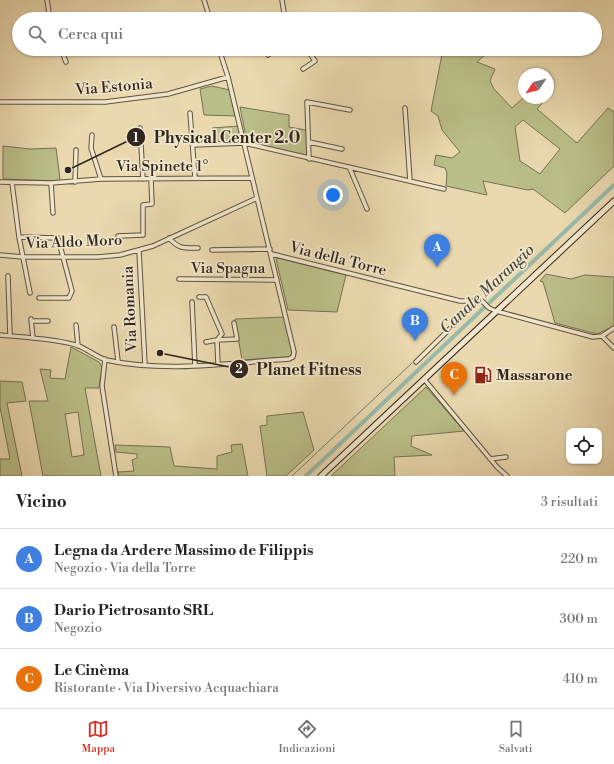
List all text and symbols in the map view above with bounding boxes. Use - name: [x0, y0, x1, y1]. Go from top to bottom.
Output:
- search box: [12, 12, 602, 56]
- icon: search: [26, 23, 48, 45]
- text: Cerca qui: [58, 25, 123, 44]
- north arrow: [518, 68, 554, 104]
- street label: Via Estonia: [74, 74, 154, 100]
- callout: Physical Center 2.0: [126, 123, 308, 151]
- text: Physical Center 2.0: [154, 128, 300, 148]
- text: 1: [133, 131, 139, 146]
- street label: Via Spinete 1°: [115, 157, 209, 176]
- your location: [323, 185, 343, 205]
- street label: Via Aldo Moro: [24, 231, 123, 253]
- pin: A: [424, 234, 450, 267]
- street label: Via della Torre: [286, 238, 389, 280]
- water label: Canale Marangio: [435, 240, 539, 338]
- street label: Via Spagna: [190, 259, 266, 278]
- street label: Via Romania: [118, 265, 142, 354]
- pin: B: [402, 308, 428, 341]
- callout: Planet Fitness: [229, 355, 370, 383]
- text: Planet Fitness: [256, 360, 362, 380]
- text: 2: [235, 362, 243, 377]
- pin: C: [441, 362, 467, 395]
- fuel station icon: Massarone: [473, 365, 493, 385]
- place label: Massarone: [496, 366, 573, 385]
- map controls: [566, 428, 602, 464]
- button: locate: [566, 428, 602, 464]
- text: Vicino: [16, 491, 67, 513]
- text: 3 risultati: [541, 494, 598, 510]
- text: Legna da Ardere Massimo de Filippis: [54, 541, 314, 560]
- text: A: [24, 551, 34, 567]
- text: 220 m: [560, 551, 598, 567]
- text: Negozio · Via della Torre: [54, 560, 196, 576]
- text: Dario Pietrosanto SRL: [54, 601, 213, 620]
- text: B: [24, 611, 34, 627]
- text: 300 m: [560, 611, 598, 627]
- text: Negozio: [54, 620, 102, 636]
- text: Le Cinèma: [54, 661, 129, 680]
- text: C: [24, 671, 34, 687]
- text: 410 m: [562, 671, 598, 687]
- text: Ristorante · Via Diversivo Acquachiara: [54, 680, 279, 696]
- tab: Mappa: [82, 718, 115, 756]
- tab: Indicazioni: [278, 718, 335, 756]
- tab: Salvati: [499, 718, 532, 756]

